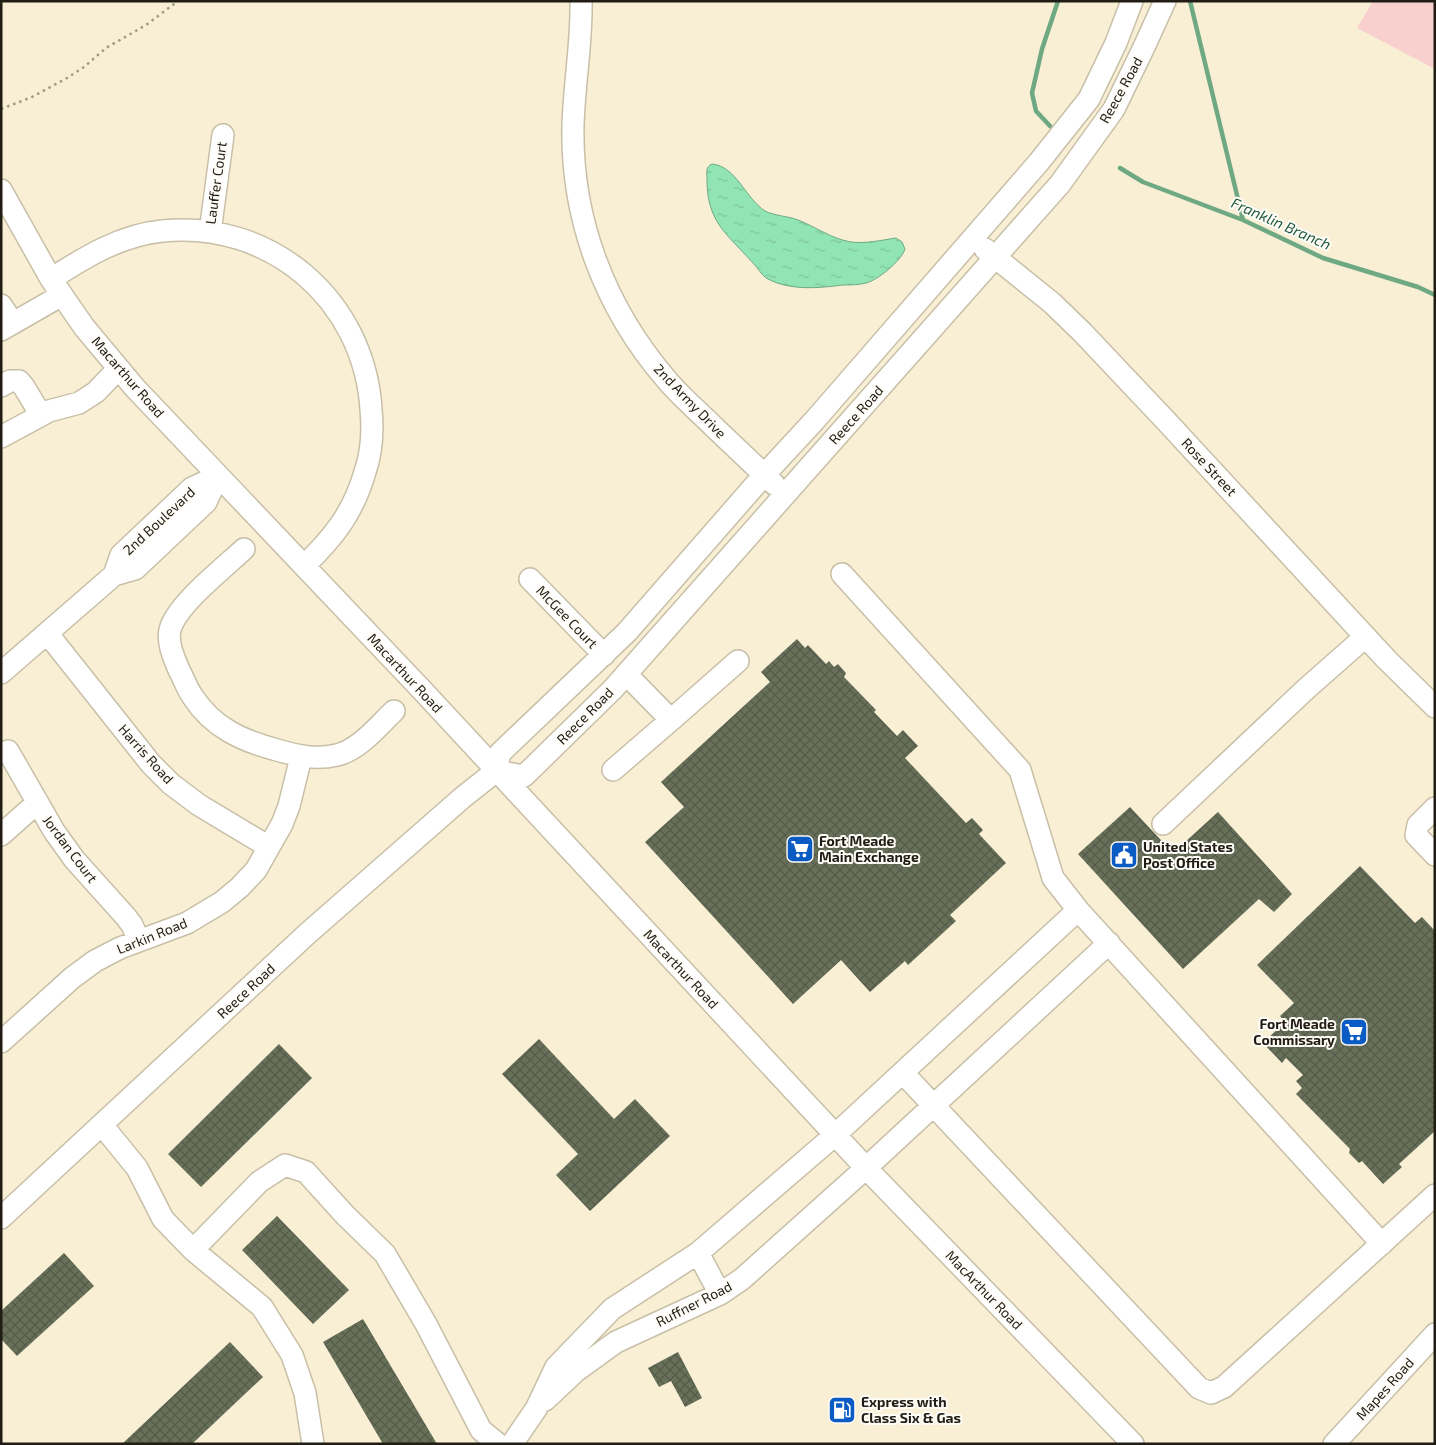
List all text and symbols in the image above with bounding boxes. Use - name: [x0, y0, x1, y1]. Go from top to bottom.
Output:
- street label: Reece Road: [1095, 54, 1146, 126]
- street label: Lauffer Court: [201, 140, 230, 225]
- water label: Franklin Branch: [1229, 193, 1334, 253]
- street label: Macarthur Road: [88, 333, 168, 421]
- street label: 2nd Army Drive: [651, 360, 730, 441]
- street label: Reece Road: [825, 382, 886, 448]
- street label: Rose Street: [1178, 434, 1241, 499]
- street label: 2nd Boulevard: [119, 483, 198, 558]
- street label: McGee Court: [533, 582, 602, 652]
- street label: Macarthur Road: [364, 629, 446, 716]
- street label: Reece Road: [553, 684, 617, 748]
- street label: Harris Road: [115, 720, 178, 787]
- street label: Jordan Court: [40, 812, 101, 886]
- place label: Fort Meade Main Exchange: [819, 832, 919, 865]
- supermarket icon: Fort Meade Main Exchange: [785, 834, 815, 864]
- place label: United States Post Office: [1143, 838, 1233, 871]
- public building icon: United States Post Office: [1109, 840, 1139, 870]
- street label: Larkin Road: [114, 914, 190, 957]
- street label: Macarthur Road: [640, 925, 722, 1012]
- street label: Reece Road: [213, 959, 278, 1022]
- place label: Fort Meade Commissary: [1253, 1015, 1335, 1048]
- supermarket icon: Fort Meade Commissary: [1339, 1017, 1369, 1047]
- street label: MacArthur Road: [942, 1247, 1026, 1333]
- street label: Ruffner Road: [653, 1277, 735, 1330]
- street label: Mapes Road: [1352, 1354, 1417, 1423]
- place label: Express with Class Six & Gas: [861, 1393, 961, 1426]
- fuel station icon: Express with Class Six & Gas: [827, 1395, 857, 1425]

